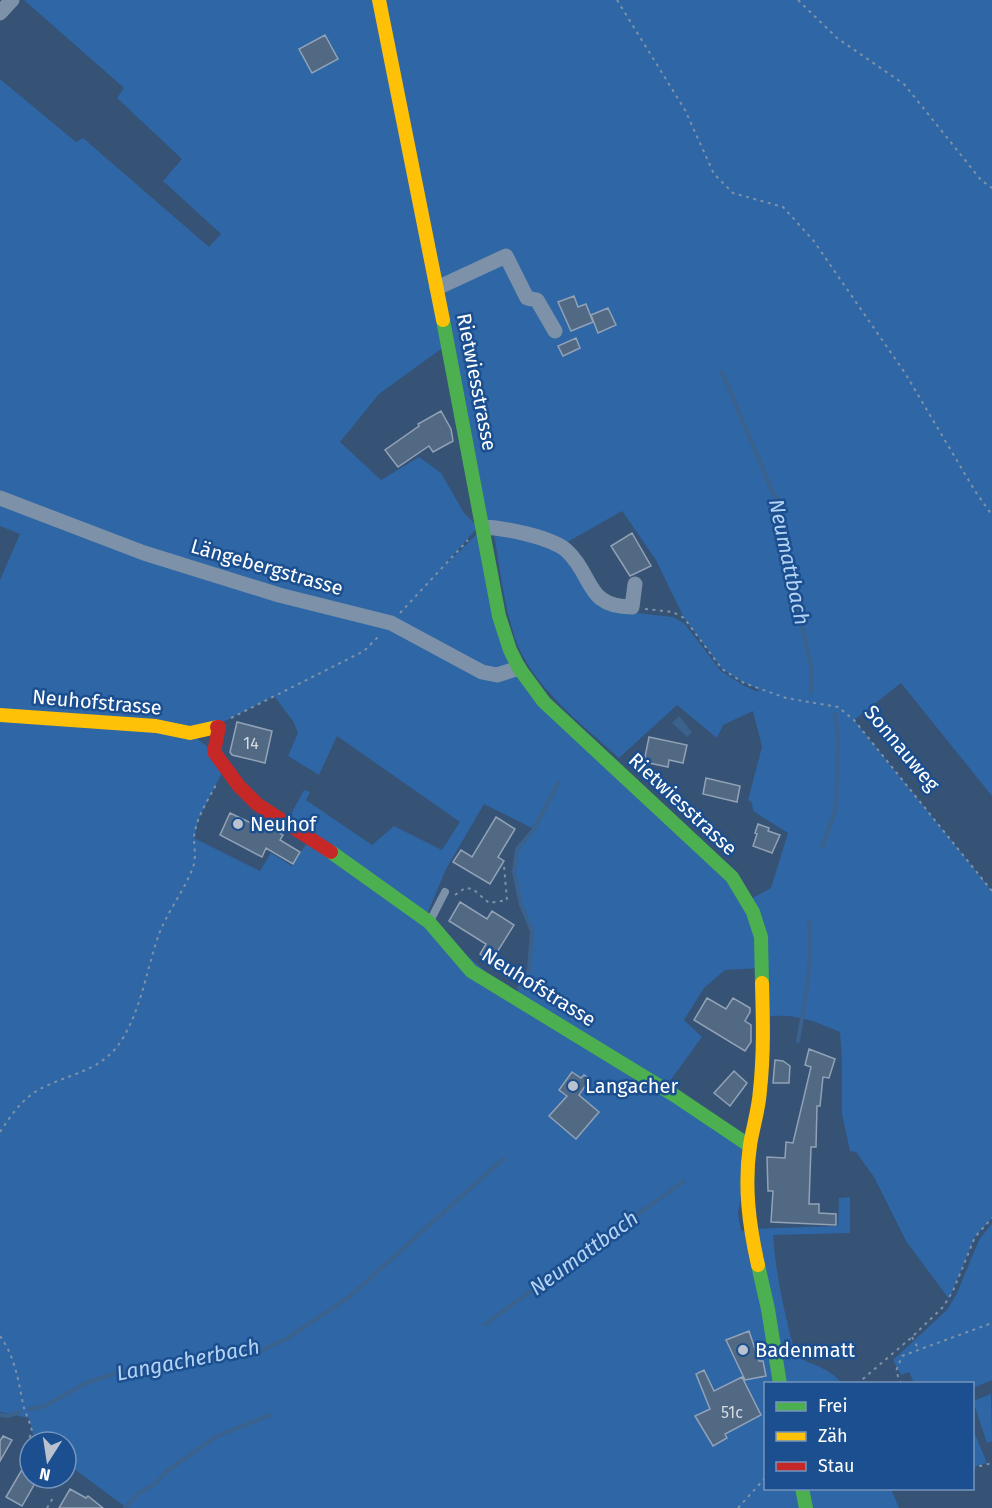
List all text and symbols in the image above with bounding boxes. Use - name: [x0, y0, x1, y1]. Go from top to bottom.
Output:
- street label: Rietwiesstrasse: [452, 311, 502, 453]
- water label: Neumattbach: [763, 497, 815, 627]
- street label: Längebergstrasse: [188, 534, 346, 600]
- street label: Neuhofstrasse: [31, 684, 163, 720]
- street label: Sonnauweg: [859, 700, 945, 796]
- house number: 14: [243, 734, 259, 753]
- street label: Rietwiesstrasse: [624, 748, 742, 860]
- place label: Neuhof: [250, 812, 318, 836]
- marker: Neuhof: [231, 817, 245, 831]
- street label: Neuhofstrasse: [478, 942, 600, 1032]
- place label: Langacher: [585, 1074, 678, 1098]
- marker: Langacher: [566, 1079, 580, 1093]
- water label: Neumattbach: [525, 1205, 643, 1301]
- water label: Langacherbach: [114, 1333, 262, 1387]
- place label: Badenmatt: [755, 1338, 856, 1362]
- marker: Badenmatt: [736, 1343, 750, 1357]
- legend: [764, 1382, 974, 1490]
- text: Frei: [818, 1395, 848, 1417]
- house number: 51c: [721, 1403, 743, 1422]
- text: Zäh: [818, 1425, 847, 1447]
- north arrow: [18, 1430, 78, 1490]
- text: Stau: [818, 1455, 854, 1477]
- text: N: [38, 1464, 52, 1485]

